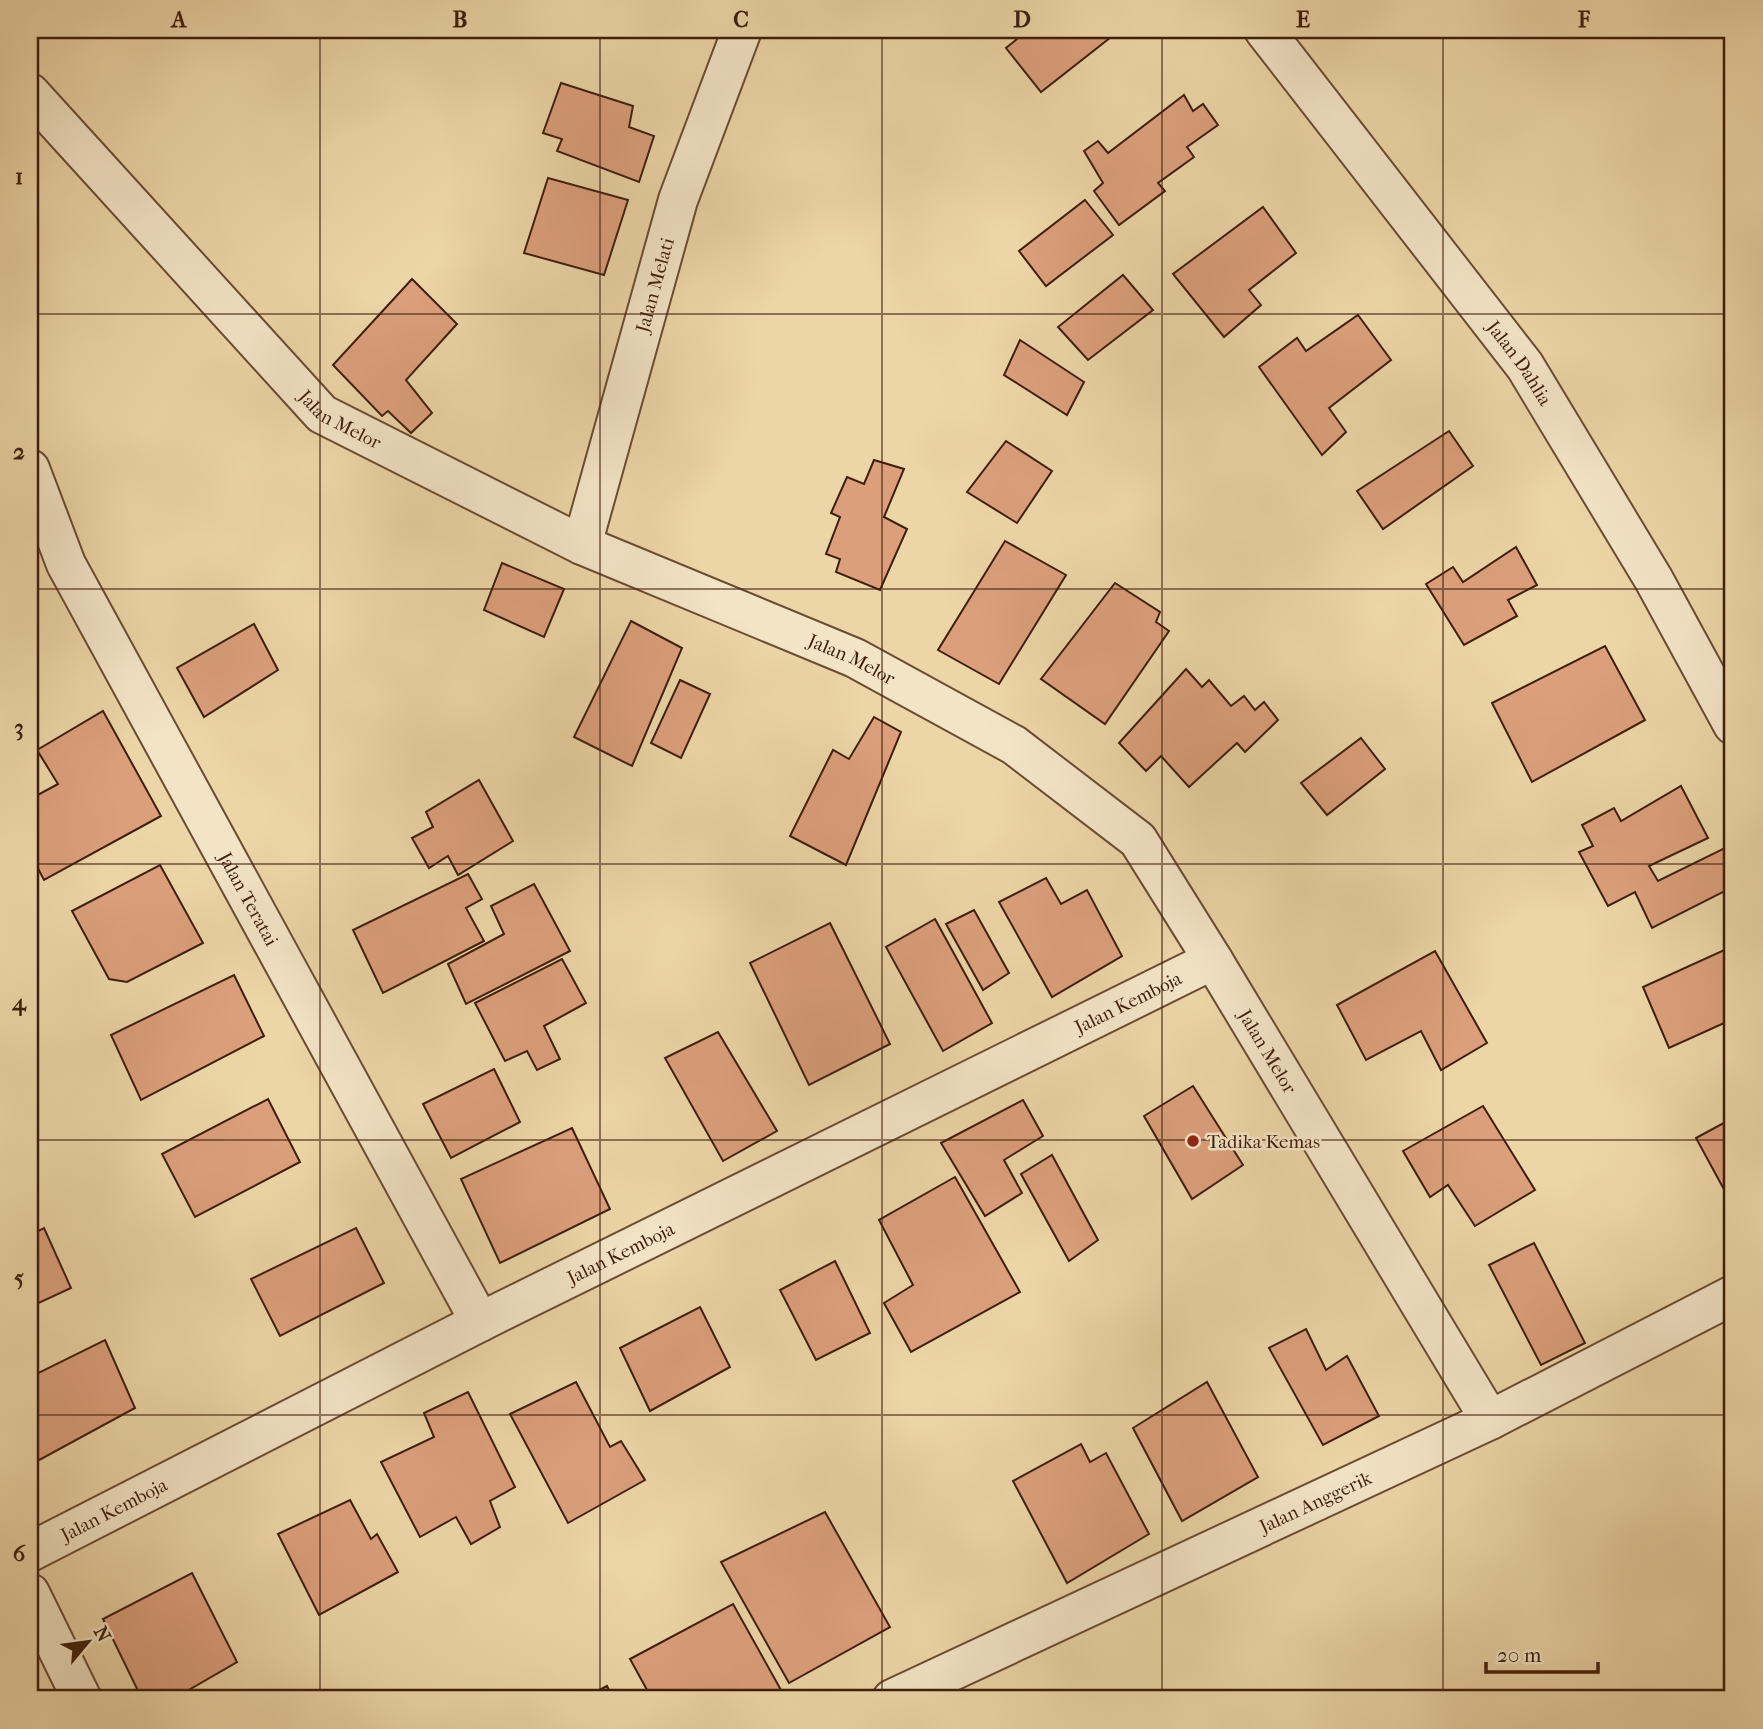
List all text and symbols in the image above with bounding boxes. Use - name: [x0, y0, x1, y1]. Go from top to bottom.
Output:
- text: A: [170, 6, 188, 33]
- text: B: [453, 6, 468, 33]
- text: C: [733, 6, 749, 33]
- text: D: [1013, 6, 1031, 33]
- text: E: [1296, 6, 1310, 33]
- text: F: [1577, 6, 1591, 33]
- text: 1: [15, 163, 23, 190]
- street label: Jalan Melati: [631, 235, 679, 337]
- street label: Jalan Dahlia: [1481, 315, 1556, 410]
- street label: Jalan Melor: [292, 384, 385, 454]
- text: 2: [13, 438, 25, 465]
- street label: Jalan Melor: [803, 629, 900, 690]
- text: 3: [14, 714, 24, 741]
- street label: Jalan Teratai: [213, 847, 283, 950]
- street label: Jalan Kemboja: [1069, 967, 1186, 1039]
- text: 4: [11, 989, 27, 1016]
- street label: Jalan Melor: [1232, 1004, 1301, 1098]
- place label: Tadika Kemas: [1207, 1131, 1320, 1153]
- marker: Tadika Kemas: [1185, 1133, 1201, 1149]
- street label: Jalan Kemboja: [562, 1218, 678, 1290]
- text: 5: [14, 1264, 24, 1291]
- street label: Jalan Anggerik: [1254, 1467, 1375, 1539]
- street label: Jalan Kemboja: [55, 1474, 171, 1547]
- text: 6: [13, 1540, 26, 1567]
- north arrow: [52, 1606, 122, 1676]
- text: N: [89, 1623, 115, 1646]
- scale bar: [1486, 1631, 1598, 1675]
- text: 20 m: [1497, 1643, 1542, 1667]

